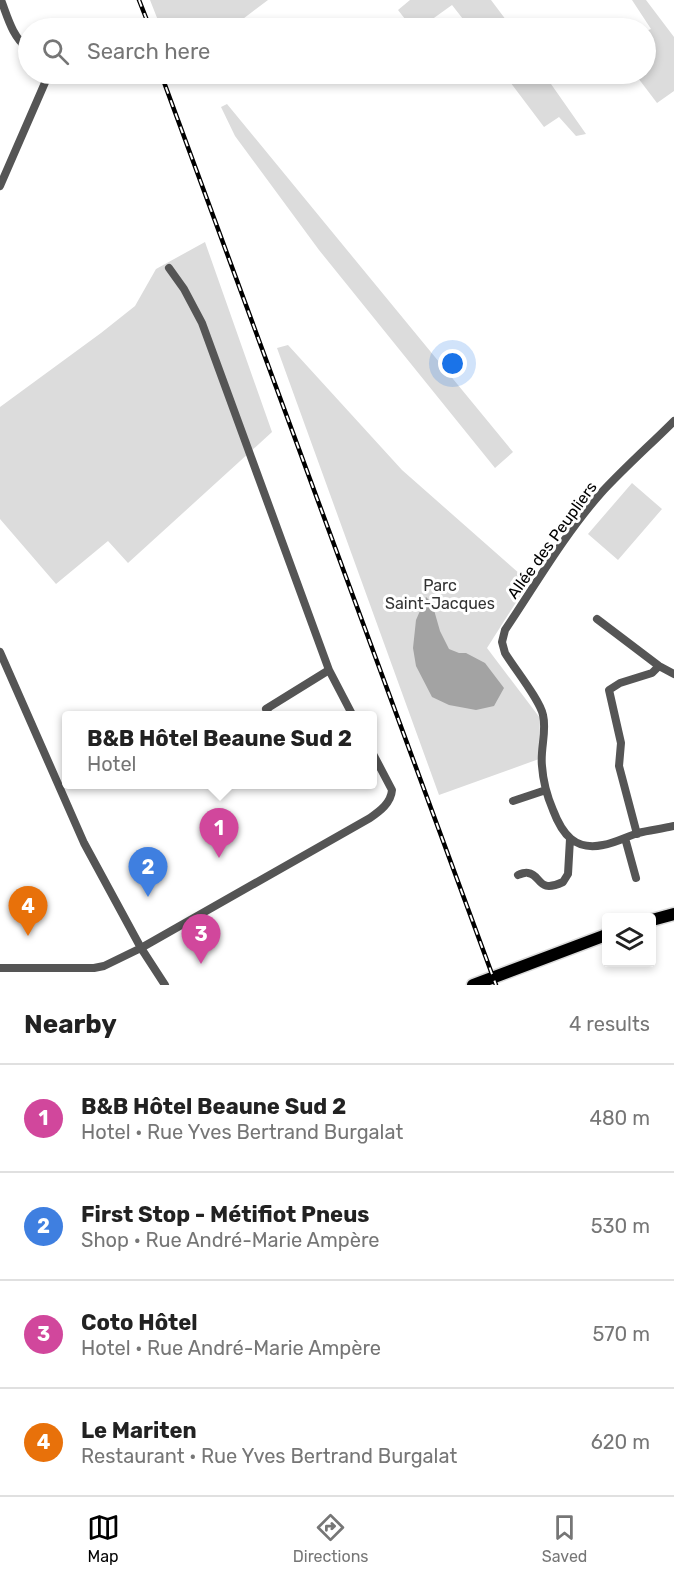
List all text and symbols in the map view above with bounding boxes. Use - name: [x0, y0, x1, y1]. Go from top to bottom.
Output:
- search box: [18, 18, 656, 84]
- icon: search: [39, 35, 72, 68]
- text: Search here: [87, 38, 210, 65]
- your location: [438, 349, 467, 378]
- street label: Allée des Peupliers: [503, 478, 601, 602]
- park label: Parc Saint-Jacques: [385, 576, 495, 613]
- popup: [62, 711, 377, 789]
- text: B&B Hôtel Beaune Sud 2: [87, 725, 352, 752]
- text: Hotel: [87, 752, 136, 776]
- pin: 1: [200, 808, 238, 858]
- pin: 2: [128, 848, 168, 897]
- pin: 4: [9, 886, 48, 936]
- map controls: [602, 913, 656, 967]
- button: layers: [602, 913, 656, 967]
- pin: 3: [182, 914, 220, 964]
- text: Nearby: [24, 1009, 117, 1040]
- text: 4 results: [569, 1012, 650, 1036]
- text: B&B Hôtel Beaune Sud 2: [81, 1093, 346, 1120]
- text: 1: [39, 1106, 48, 1130]
- text: 480 m: [589, 1106, 650, 1130]
- text: Hotel · Rue Yves Bertrand Burgalat: [81, 1120, 403, 1144]
- text: First Stop - Métifiot Pneus: [81, 1201, 369, 1228]
- text: 2: [37, 1214, 50, 1238]
- text: 530 m: [591, 1214, 650, 1238]
- text: Shop · Rue André-Marie Ampère: [81, 1228, 380, 1252]
- text: Coto Hôtel: [81, 1309, 198, 1336]
- text: 3: [37, 1322, 50, 1346]
- text: 570 m: [592, 1322, 650, 1346]
- text: Hotel · Rue André-Marie Ampère: [81, 1336, 381, 1360]
- text: Le Mariten: [81, 1417, 197, 1444]
- text: 4: [37, 1430, 50, 1454]
- text: 620 m: [591, 1430, 650, 1454]
- text: Restaurant · Rue Yves Bertrand Burgalat: [81, 1444, 457, 1468]
- tab: Map: [87, 1511, 120, 1566]
- tab: Directions: [293, 1511, 369, 1566]
- tab: Saved: [542, 1511, 587, 1566]

